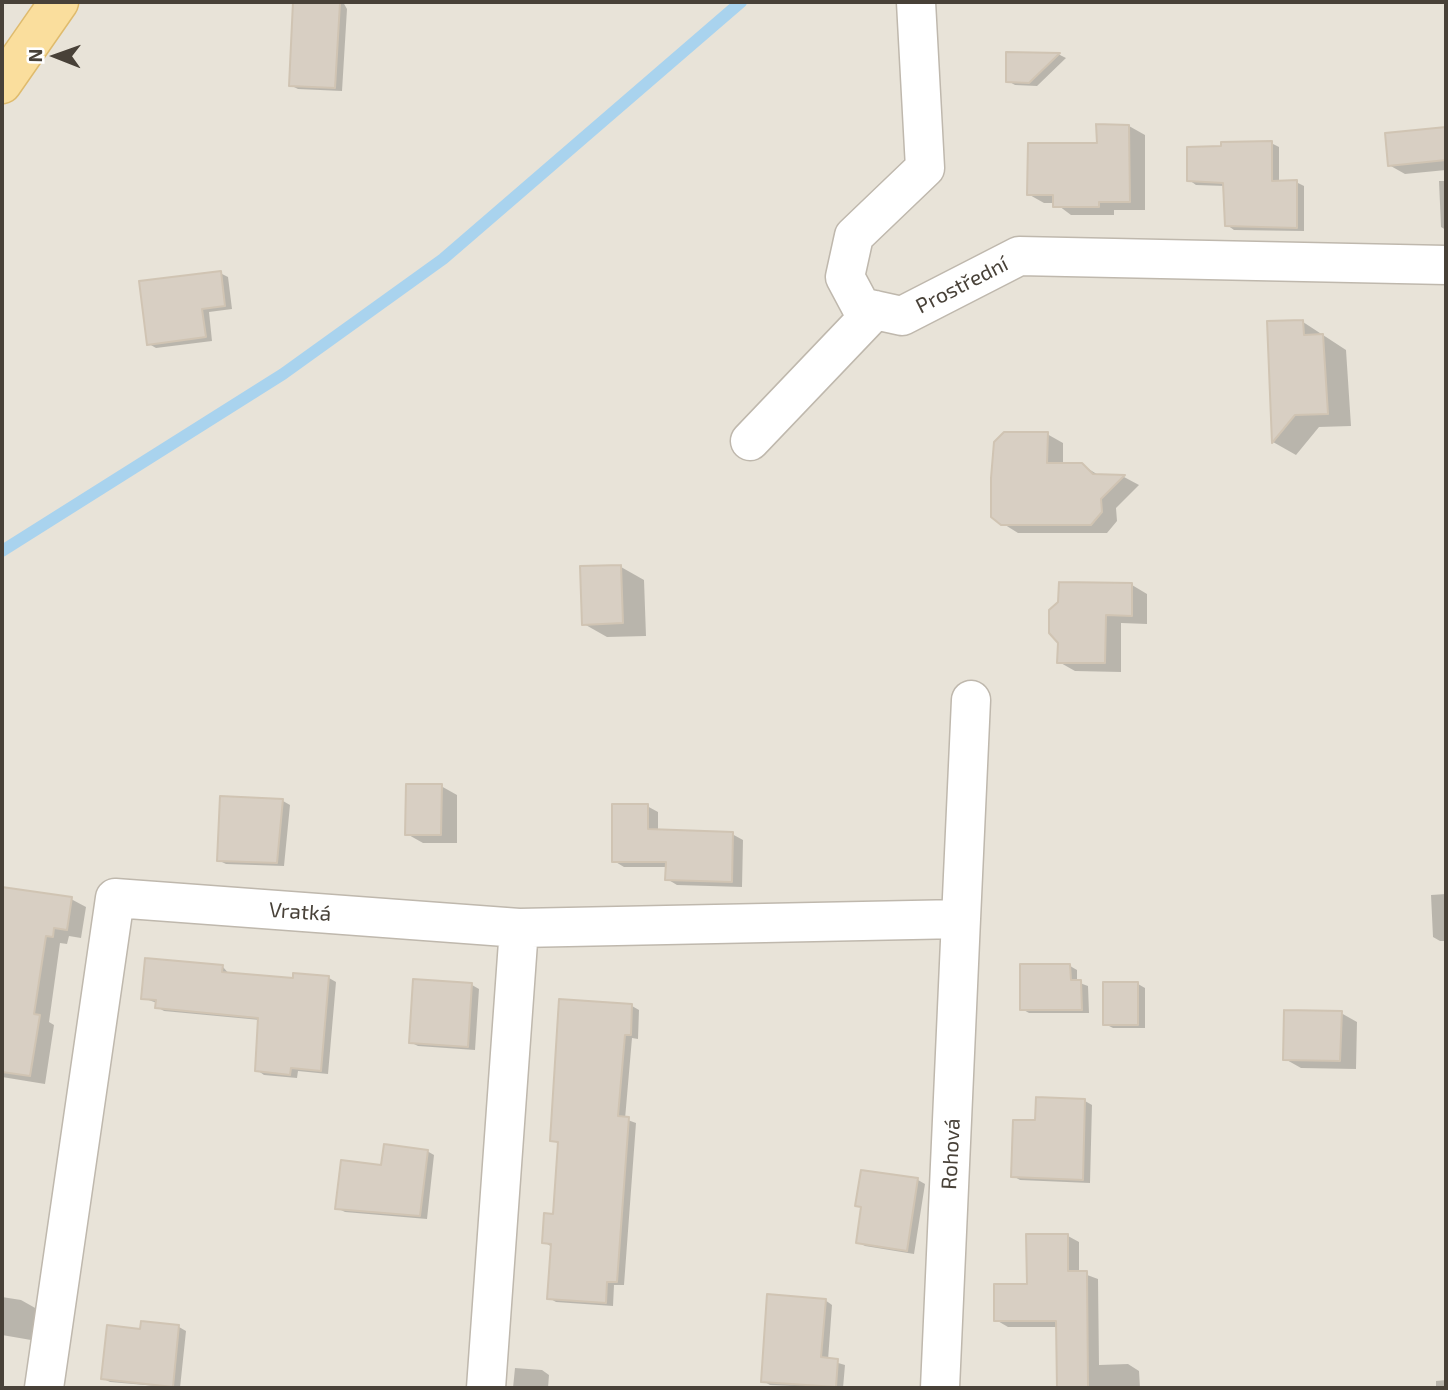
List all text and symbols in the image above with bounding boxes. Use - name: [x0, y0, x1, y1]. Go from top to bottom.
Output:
- north arrow: [21, 21, 91, 91]
- text: N: [23, 49, 46, 63]
- street label: Prostřední: [912, 251, 1012, 319]
- street label: Vratká: [268, 897, 332, 927]
- street label: Rohová: [937, 1118, 965, 1190]

